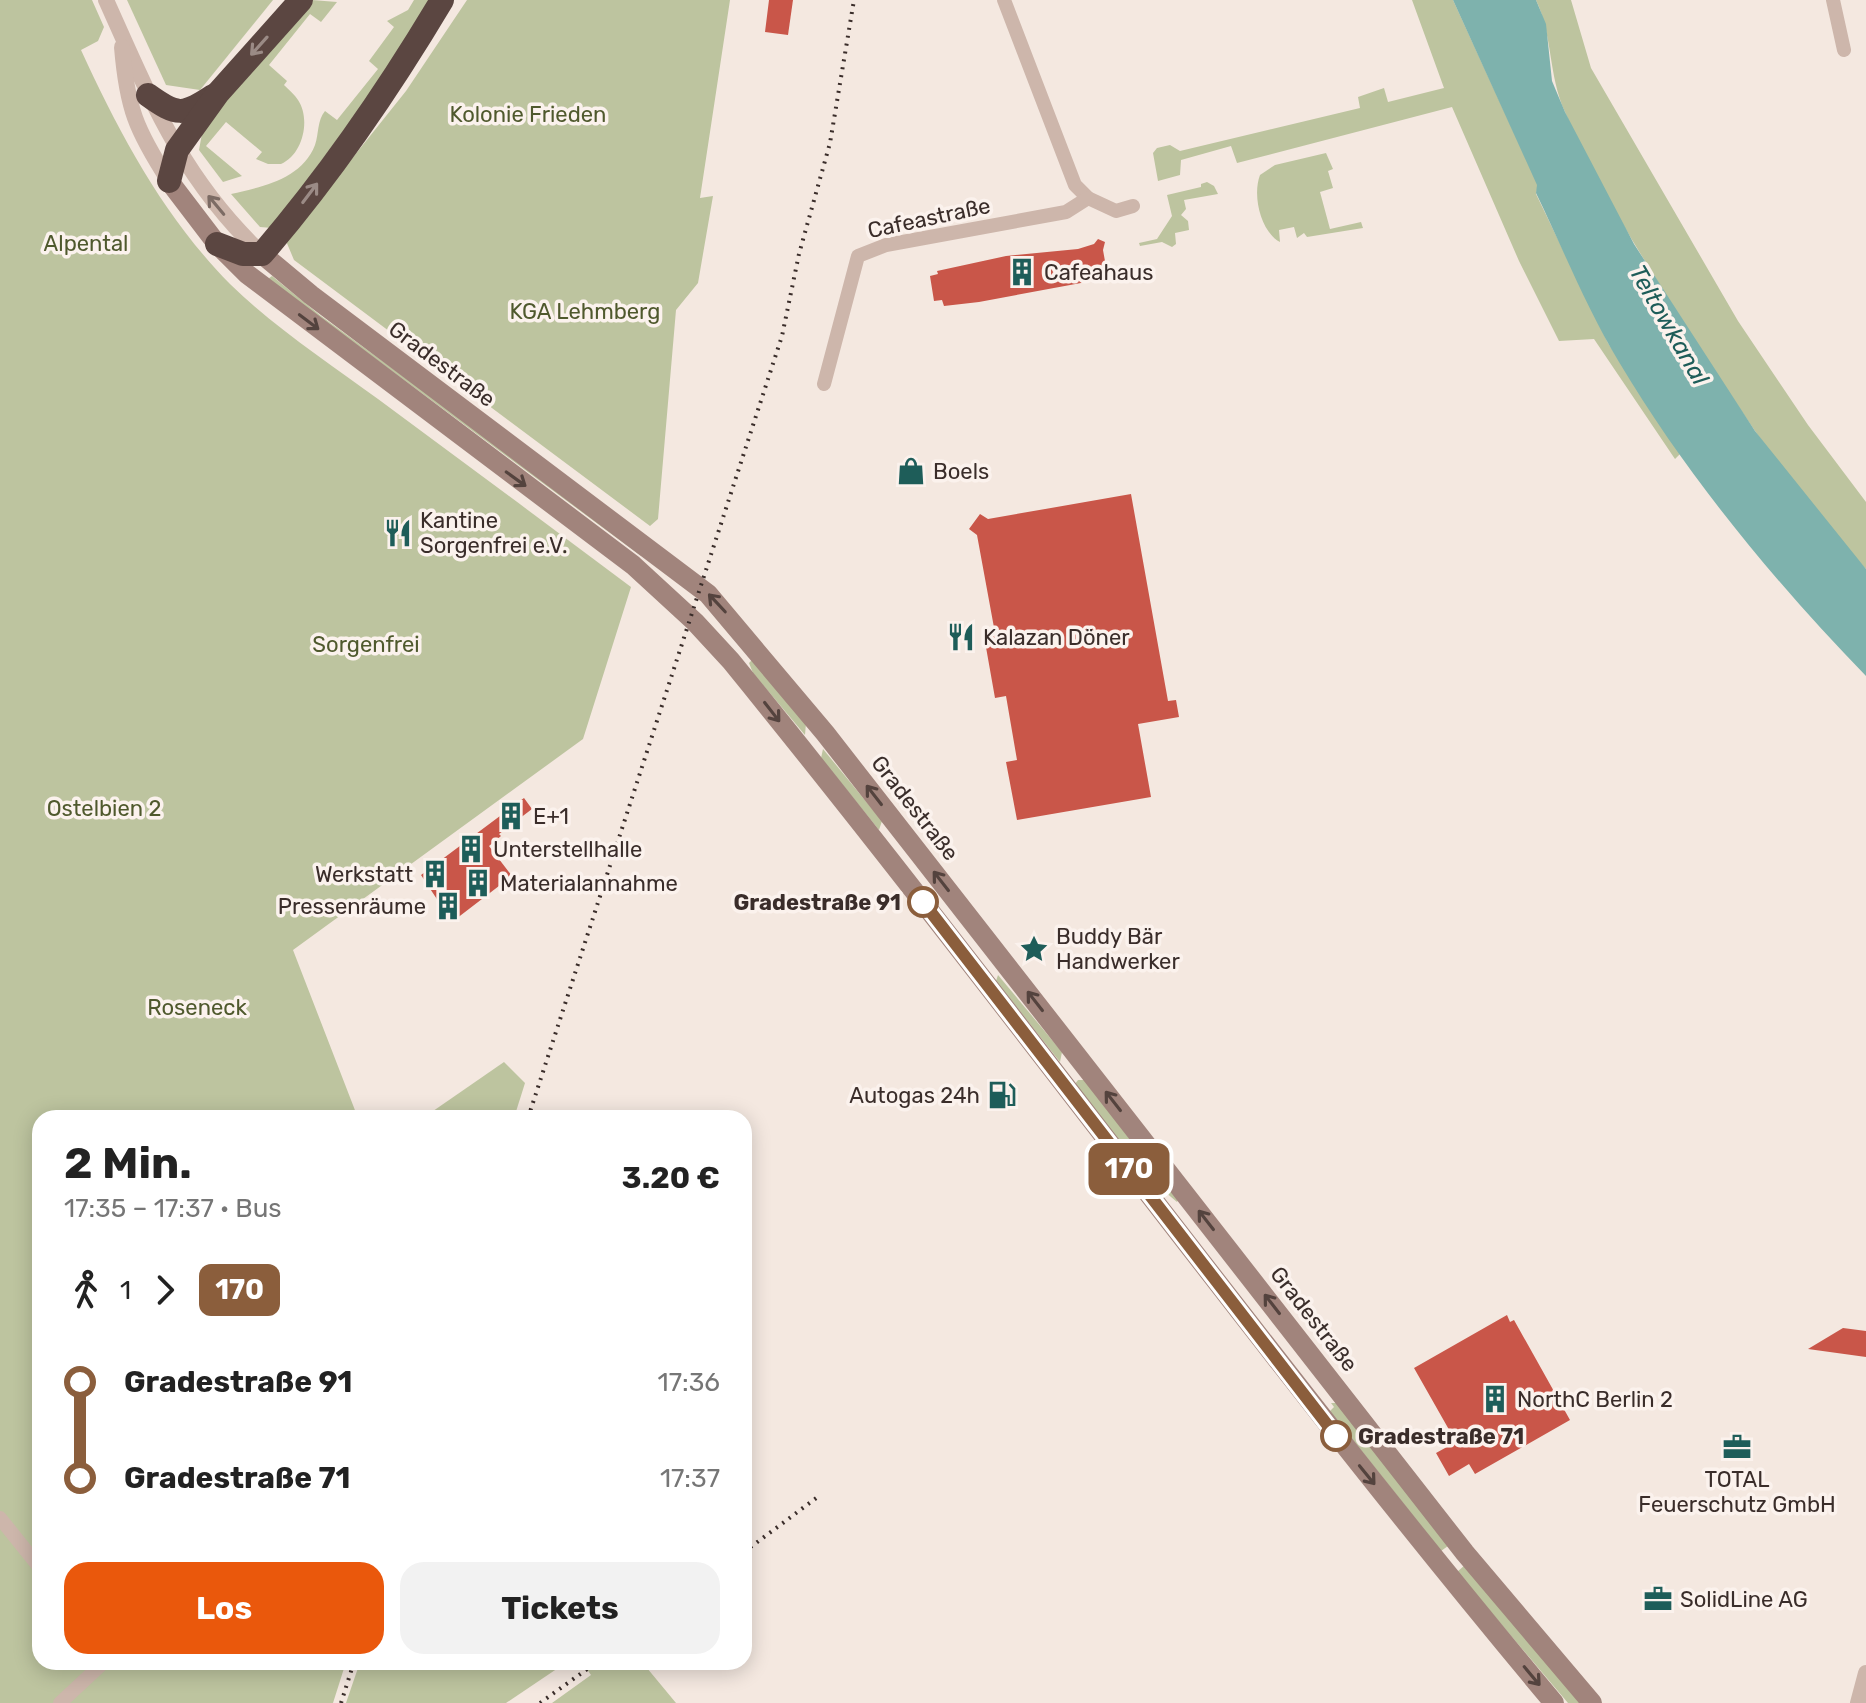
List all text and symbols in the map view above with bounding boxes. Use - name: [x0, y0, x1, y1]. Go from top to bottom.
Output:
- one-way arrow: [250, 36, 269, 56]
- park label: Kolonie Frieden: [450, 101, 606, 128]
- one-way arrow: [301, 183, 318, 204]
- street label: Cafeastraße: [865, 192, 993, 244]
- one-way arrow: [207, 195, 225, 216]
- park label: Alpental: [44, 230, 128, 257]
- building icon: Cafeahaus: [1007, 257, 1037, 287]
- place label: Cafeahaus: [1044, 259, 1153, 286]
- water label: Teltowkanal: [1623, 260, 1715, 391]
- park label: KGA Lehmberg: [510, 298, 660, 325]
- one-way arrow: [297, 314, 319, 331]
- street label: Gradestraße: [384, 315, 500, 413]
- shop icon: Boels: [896, 456, 926, 486]
- place label: Boels: [933, 458, 989, 485]
- one-way arrow: [505, 470, 527, 487]
- place label: Kantine Sorgenfrei e.V.: [420, 507, 568, 559]
- restaurant icon: Kantine Sorgenfrei e.V.: [383, 518, 413, 548]
- one-way arrow: [708, 594, 726, 614]
- restaurant icon: Kalazan Döner: [946, 622, 976, 652]
- place label: Kalazan Döner: [983, 624, 1130, 651]
- park label: Sorgenfrei: [312, 631, 420, 658]
- one-way arrow: [763, 701, 781, 722]
- street label: Gradestraße: [866, 750, 964, 866]
- one-way arrow: [865, 785, 883, 806]
- park label: Ostelbien 2: [47, 795, 161, 822]
- building icon: E+1: [496, 801, 526, 831]
- place label: E+1: [533, 803, 569, 830]
- building icon: Unterstellhalle: [456, 834, 486, 864]
- place label: Unterstellhalle: [493, 836, 642, 863]
- building icon: Werkstatt: [420, 859, 450, 889]
- place label: Werkstatt: [315, 861, 413, 888]
- building icon: Materialannahme: [463, 868, 493, 898]
- place label: Materialannahme: [500, 870, 678, 897]
- one-way arrow: [932, 871, 950, 892]
- marker: Gradestraße 91: [908, 887, 938, 917]
- place label: Gradestraße 91: [733, 889, 901, 916]
- building icon: Pressenräume: [433, 891, 463, 921]
- place label: Pressenräume: [278, 893, 426, 920]
- place label: Buddy Bär Handwerker: [1056, 923, 1180, 975]
- place icon: Buddy Bär Handwerker: [1019, 934, 1049, 964]
- one-way arrow: [1026, 991, 1044, 1012]
- park label: Roseneck: [147, 994, 247, 1021]
- fuel station icon: Autogas 24h: [987, 1080, 1017, 1110]
- place label: Autogas 24h: [849, 1082, 980, 1109]
- one-way arrow: [1105, 1091, 1122, 1112]
- text: 2 Min.: [64, 1137, 192, 1189]
- line badge: 170: [1083, 1143, 1175, 1195]
- text: 170: [1104, 1152, 1154, 1185]
- text: 3.20 €: [622, 1160, 720, 1196]
- text: 17:35 – 17:37 · Bus: [64, 1193, 282, 1224]
- one-way arrow: [1197, 1210, 1214, 1231]
- street label: Gradestraße: [1265, 1261, 1363, 1377]
- icon: walk: [64, 1268, 108, 1312]
- icon: forward: [143, 1268, 187, 1312]
- text: 170: [215, 1273, 264, 1306]
- text: 1: [120, 1275, 131, 1306]
- one-way arrow: [1264, 1294, 1281, 1315]
- text: Gradestraße 91: [124, 1364, 353, 1400]
- text: 17:36: [658, 1367, 720, 1398]
- building icon: NorthC Berlin 2: [1480, 1384, 1510, 1414]
- place label: NorthC Berlin 2: [1517, 1386, 1673, 1413]
- marker: Gradestraße 71: [1321, 1421, 1351, 1451]
- place label: Gradestraße 71: [1358, 1423, 1524, 1450]
- office icon: TOTAL Feuerschutz GmbH: [1722, 1432, 1752, 1462]
- text: Gradestraße 71: [124, 1460, 350, 1496]
- text: 17:37: [660, 1463, 720, 1494]
- one-way arrow: [1358, 1464, 1376, 1484]
- place label: TOTAL Feuerschutz GmbH: [1638, 1466, 1836, 1518]
- button: Los: [64, 1562, 384, 1654]
- button: Tickets: [400, 1562, 720, 1654]
- office icon: SolidLine AG: [1643, 1584, 1673, 1614]
- place label: SolidLine AG: [1680, 1586, 1808, 1613]
- one-way arrow: [1523, 1665, 1541, 1686]

